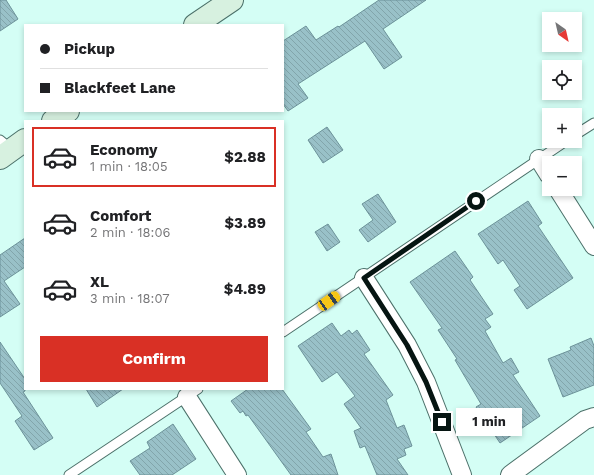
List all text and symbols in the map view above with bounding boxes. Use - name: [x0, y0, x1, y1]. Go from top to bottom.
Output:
- north arrow: [542, 12, 582, 52]
- map controls: [542, 12, 582, 196]
- text: Pickup: [64, 40, 115, 58]
- button: locate: [542, 60, 582, 100]
- text: Blackfeet Lane: [64, 79, 176, 97]
- button: +: [542, 108, 582, 148]
- icon: car: [42, 139, 78, 175]
- text: Economy: [90, 141, 157, 159]
- text: $2.88: [224, 148, 266, 166]
- button: −: [542, 156, 582, 196]
- text: 1 min · 18:05: [90, 159, 168, 174]
- route start: [467, 192, 485, 210]
- icon: car: [42, 205, 78, 241]
- text: Comfort: [90, 207, 151, 225]
- text: $3.89: [224, 214, 266, 232]
- text: 2 min · 18:06: [90, 225, 170, 240]
- icon: car: [42, 271, 78, 307]
- text: XL: [90, 273, 109, 291]
- text: $4.89: [224, 280, 266, 298]
- car: [316, 289, 342, 313]
- text: 3 min · 18:07: [90, 291, 170, 306]
- button: Confirm: [40, 336, 268, 382]
- callout: 1 min: [456, 408, 522, 436]
- route end: [433, 413, 451, 431]
- text: 1 min: [472, 414, 506, 429]

